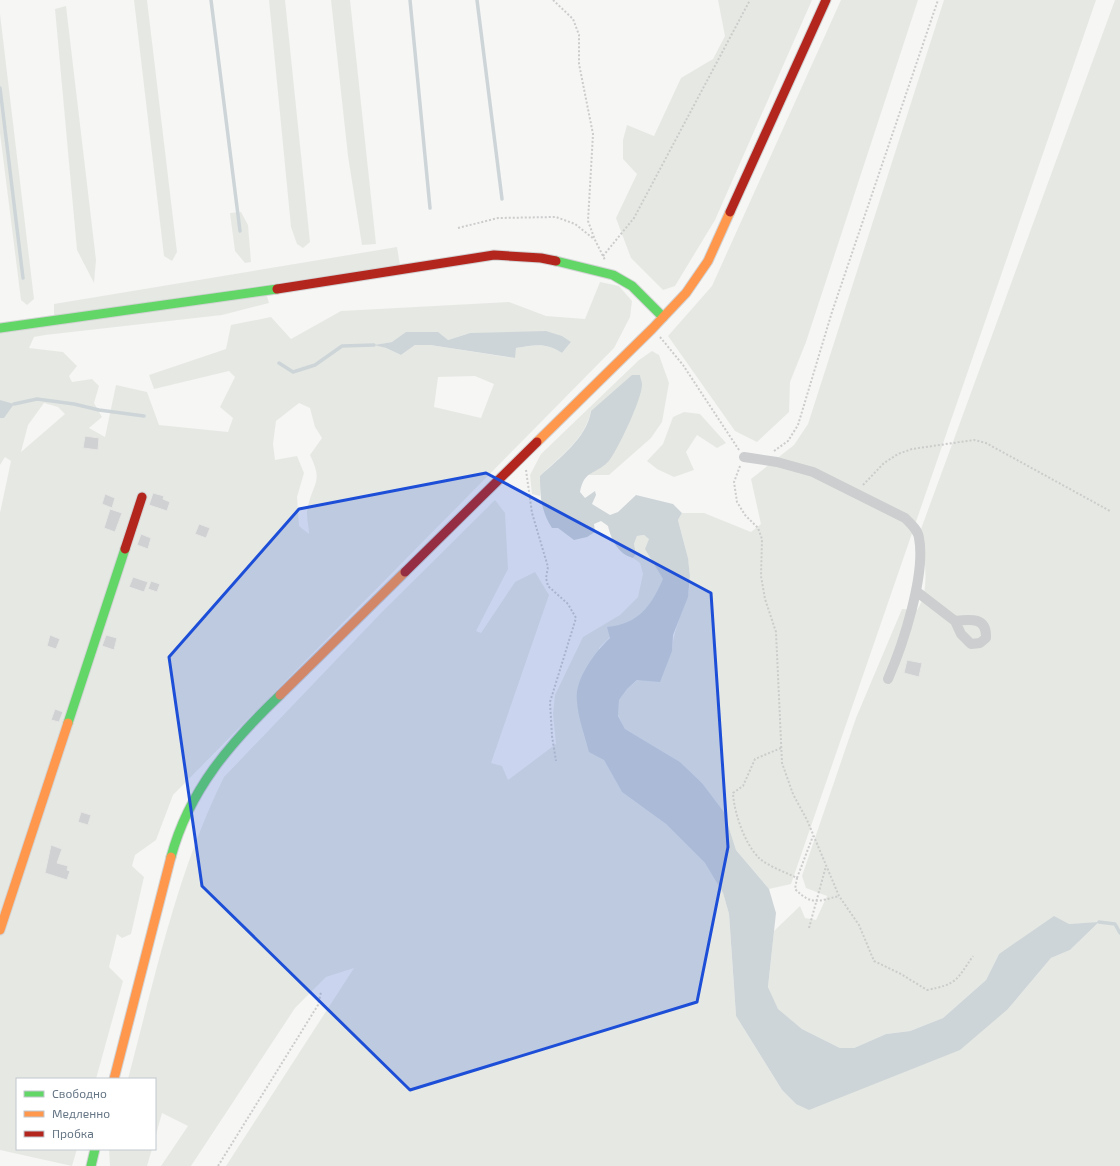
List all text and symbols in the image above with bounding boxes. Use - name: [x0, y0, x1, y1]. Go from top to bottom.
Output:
- legend: [16, 1078, 156, 1150]
- text: Свободно: [52, 1086, 107, 1100]
- text: Медленно: [52, 1106, 110, 1120]
- text: Пробка: [52, 1126, 94, 1140]

